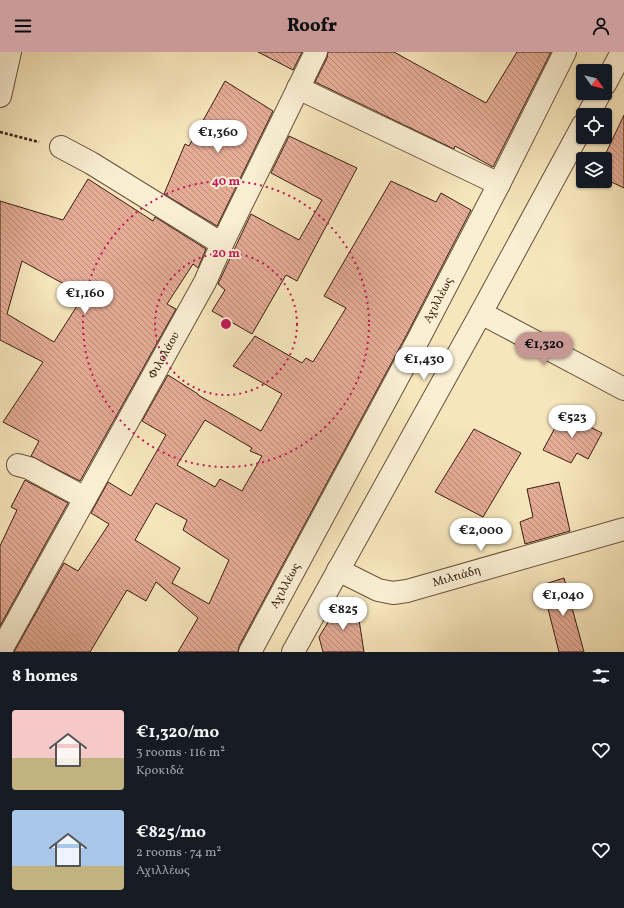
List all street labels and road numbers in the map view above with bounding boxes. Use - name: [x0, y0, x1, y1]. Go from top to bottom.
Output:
- street label: Αχιλλέως: [420, 275, 457, 326]
- street label: Φιλολάου: [145, 329, 184, 382]
- street label: Αχιλλέως: [267, 560, 304, 612]
- street label: Μιλτιάδη: [431, 562, 483, 591]

